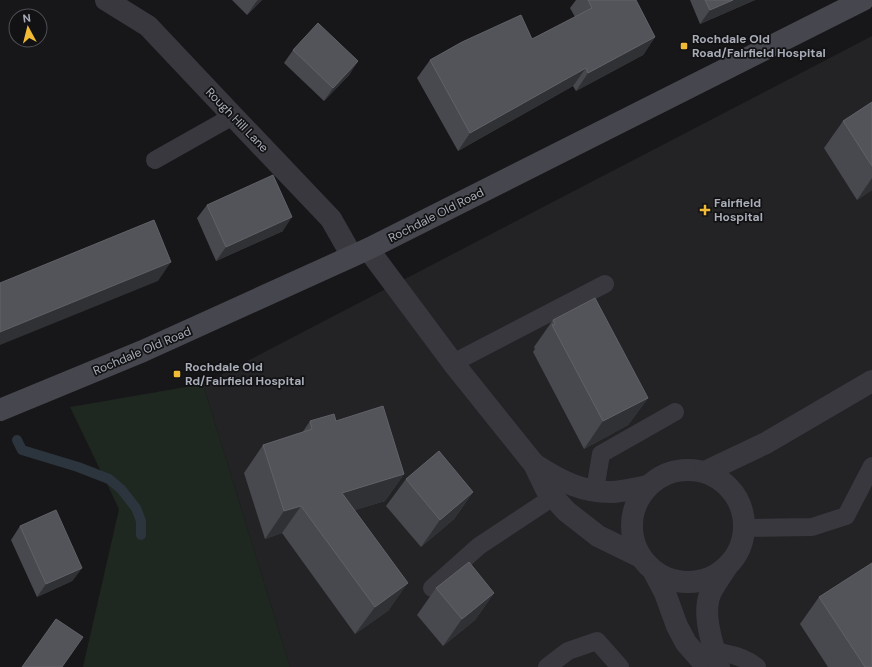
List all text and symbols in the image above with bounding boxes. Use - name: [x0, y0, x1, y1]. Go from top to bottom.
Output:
- north arrow: [8, 8, 48, 48]
- text: N: [22, 11, 32, 26]
- place label: Rochdale Old Road/Fairfield Hospital: [692, 31, 826, 61]
- marker: Rochdale Old Road/Fairfield Hospital: [679, 41, 689, 51]
- street label: Rough Hill Lane: [202, 84, 272, 156]
- street label: Rochdale Old Road: [386, 184, 486, 246]
- place label: Fairfield Hospital: [714, 195, 763, 225]
- marker: Fairfield Hospital: [699, 204, 711, 216]
- street label: Rochdale Old Road: [91, 323, 193, 379]
- place label: Rochdale Old Rd/Fairfield Hospital: [185, 359, 304, 389]
- marker: Rochdale Old Rd/Fairfield Hospital: [172, 369, 182, 379]

